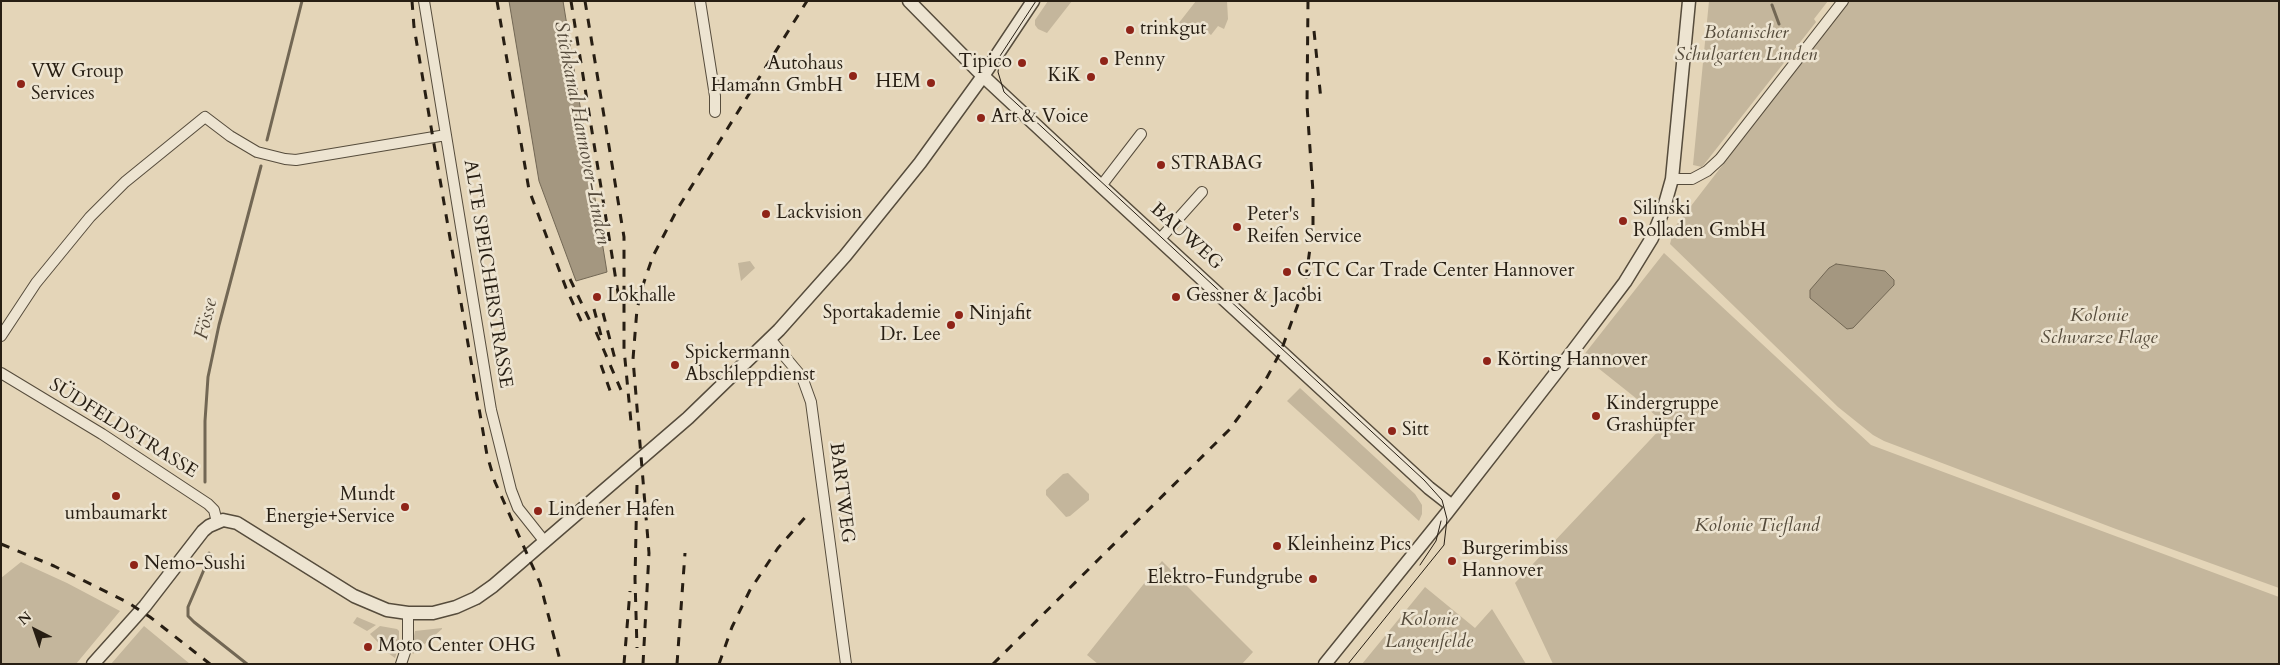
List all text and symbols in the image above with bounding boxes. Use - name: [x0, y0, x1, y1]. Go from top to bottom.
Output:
- water label: Stichkanal Hannover-Linden: [548, 19, 614, 247]
- place label: trinkgut: [1140, 19, 1206, 41]
- park label: Botanischer Schulgarten Linden: [1675, 23, 1817, 67]
- marker: trinkgut: [1124, 24, 1136, 36]
- place label: Penny: [1114, 50, 1165, 72]
- place label: Tipico: [958, 52, 1012, 74]
- place label: Autohaus Hamann GmbH: [711, 54, 843, 98]
- marker: Penny: [1098, 55, 1110, 67]
- marker: Tipico: [1016, 57, 1028, 69]
- place label: VW Group Services: [31, 62, 124, 106]
- place label: KiK: [1047, 66, 1081, 88]
- marker: Autohaus Hamann GmbH: [847, 70, 859, 82]
- marker: KiK: [1085, 71, 1097, 83]
- place label: HEM: [875, 72, 921, 94]
- marker: HEM: [925, 77, 937, 89]
- marker: VW Group Services: [15, 78, 27, 90]
- place label: Art & Voice: [991, 107, 1089, 129]
- marker: Art & Voice: [975, 112, 987, 124]
- place label: STRABAG: [1171, 154, 1263, 176]
- street label: ALTE SPEICHERSTRASSE: [458, 158, 516, 390]
- marker: STRABAG: [1155, 159, 1167, 171]
- street label: BAUWEG: [1145, 199, 1227, 275]
- place label: Silinski Rolladen GmbH: [1633, 199, 1766, 243]
- place label: Lackvision: [776, 203, 862, 225]
- place label: Peter's Reifen Service: [1247, 205, 1362, 249]
- marker: Lackvision: [760, 208, 772, 220]
- marker: Silinski Rolladen GmbH: [1617, 215, 1629, 227]
- marker: Peter's Reifen Service: [1231, 221, 1243, 233]
- place label: CTC Car Trade Center Hannover: [1297, 261, 1575, 283]
- marker: CTC Car Trade Center Hannover: [1281, 266, 1293, 278]
- place label: Lokhalle: [607, 286, 676, 308]
- place label: Gessner & Jacobi: [1186, 286, 1322, 308]
- marker: Lokhalle: [591, 291, 603, 303]
- marker: Gessner & Jacobi: [1170, 291, 1182, 303]
- water label: Fösse: [190, 296, 224, 342]
- place label: Sportakademie Dr. Lee: [823, 303, 941, 347]
- place label: Ninjafit: [969, 304, 1032, 326]
- park label: Kolonie Schwarze Flage: [2041, 306, 2157, 350]
- marker: Ninjafit: [953, 309, 965, 321]
- marker: Sportakademie Dr. Lee: [945, 319, 957, 331]
- place label: Spickermann Abschleppdienst: [685, 343, 815, 387]
- place label: Körting Hannover: [1497, 350, 1647, 372]
- marker: Körting Hannover: [1481, 355, 1493, 367]
- marker: Spickermann Abschleppdienst: [669, 359, 681, 371]
- street label: SÜDFELDSTRASSE: [45, 374, 201, 484]
- place label: Kindergruppe Grashüpfer: [1606, 394, 1719, 438]
- marker: Kindergruppe Grashüpfer: [1590, 410, 1602, 422]
- place label: Sitt: [1402, 420, 1429, 442]
- marker: Sitt: [1386, 425, 1398, 437]
- street label: BARTWEG: [824, 441, 858, 545]
- place label: Mundt Energie+Service: [265, 485, 395, 529]
- marker: umbaumarkt: [110, 490, 122, 502]
- place label: Lindener Hafen: [548, 500, 675, 522]
- marker: Mundt Energie+Service: [399, 501, 411, 513]
- place label: umbaumarkt: [65, 504, 167, 526]
- marker: Lindener Hafen: [532, 505, 544, 517]
- park label: Kolonie Tiefland: [1694, 516, 1820, 538]
- place label: Kleinheinz Pics: [1287, 535, 1411, 557]
- place label: Burgerimbiss Hannover: [1462, 539, 1568, 583]
- marker: Kleinheinz Pics: [1271, 540, 1283, 552]
- place label: Nemo-Sushi: [144, 554, 246, 576]
- marker: Burgerimbiss Hannover: [1446, 555, 1458, 567]
- marker: Nemo-Sushi: [128, 559, 140, 571]
- place label: Elektro-Fundgrube: [1147, 568, 1303, 590]
- marker: Elektro-Fundgrube: [1307, 573, 1319, 585]
- north arrow: [10, 605, 60, 655]
- text: N: [14, 607, 36, 629]
- park label: Kolonie Langenfelde: [1385, 610, 1473, 654]
- place label: Moto Center OHG: [378, 636, 536, 658]
- marker: Moto Center OHG: [362, 641, 374, 653]

